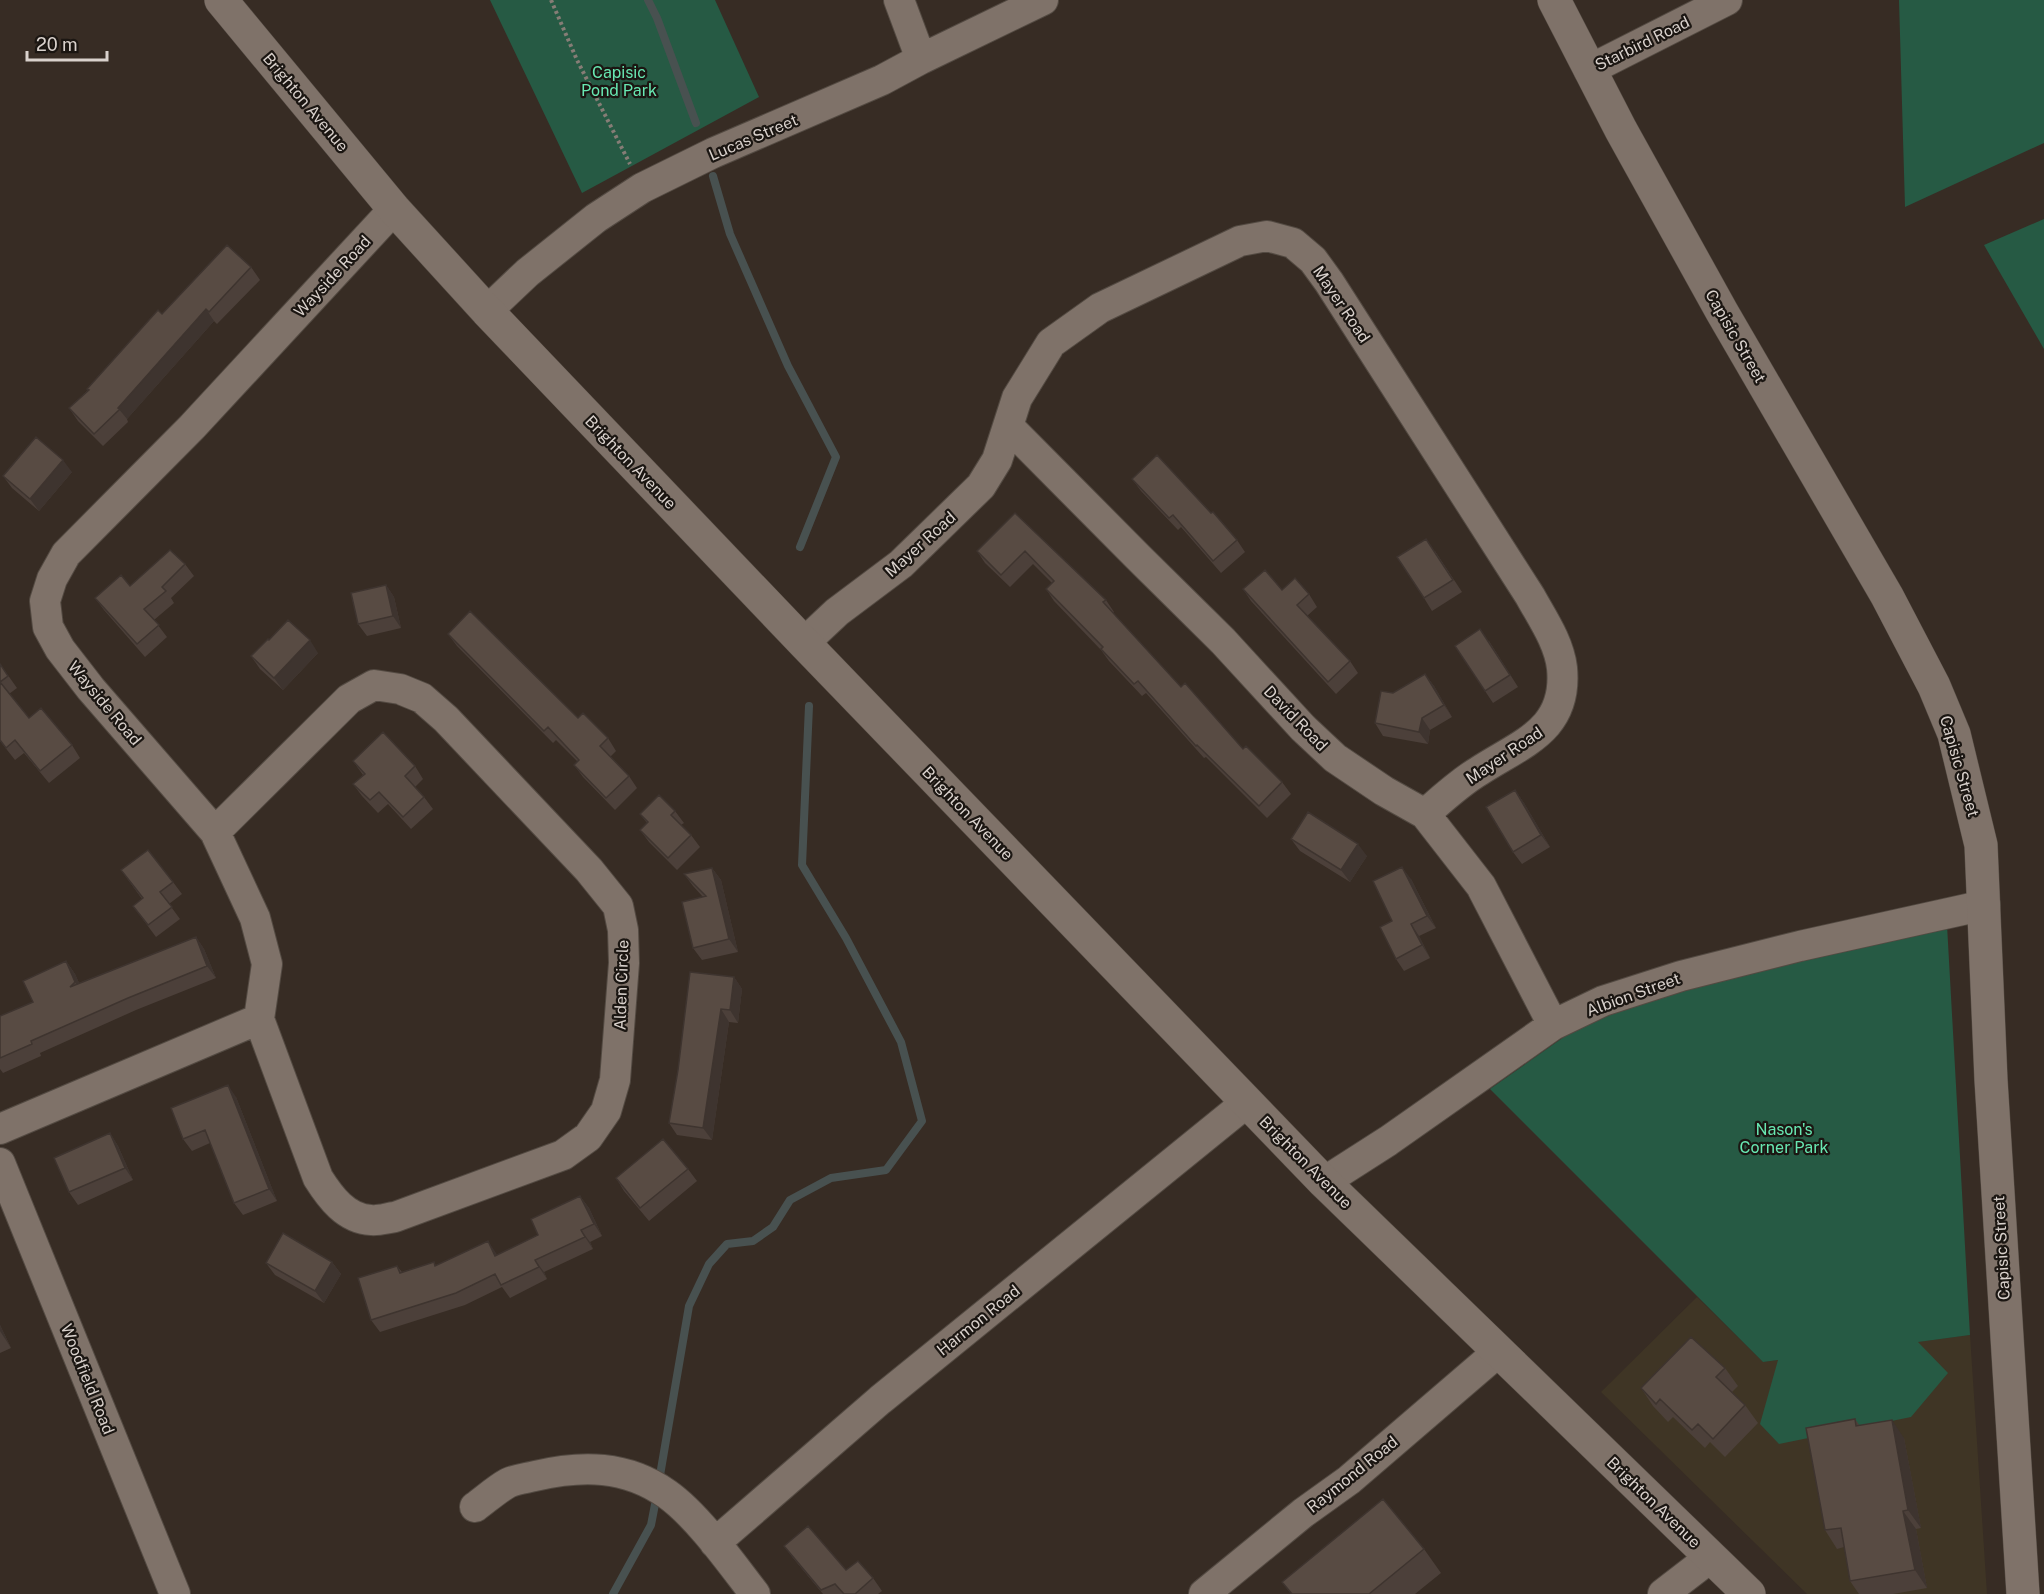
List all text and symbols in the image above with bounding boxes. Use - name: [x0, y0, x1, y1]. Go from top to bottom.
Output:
- street label: Starbird Road: [1592, 12, 1693, 75]
- scale bar: [27, 24, 106, 62]
- text: 20 m: [36, 34, 78, 55]
- street label: Brighton Avenue: [259, 49, 352, 155]
- park label: Capisic Pond Park: [581, 63, 657, 100]
- street label: Lucas Street: [706, 110, 800, 165]
- street label: Wayside Road: [290, 232, 375, 321]
- street label: Mayer Road: [1309, 262, 1374, 346]
- street label: Capisic Street: [1701, 286, 1770, 386]
- street label: Brighton Avenue: [581, 412, 680, 513]
- street label: Mayer Road: [881, 508, 959, 581]
- street label: Wayside Road: [64, 657, 145, 749]
- street label: David Road: [1260, 682, 1331, 755]
- street label: Capisic Street: [1936, 713, 1983, 819]
- street label: Mayer Road: [1462, 723, 1546, 788]
- street label: Brighton Avenue: [918, 763, 1017, 864]
- street label: Alden Circle: [610, 939, 633, 1031]
- street label: Albion Street: [1584, 969, 1683, 1020]
- street label: Brighton Avenue: [1255, 1112, 1356, 1213]
- park label: Nason's Corner Park: [1740, 1120, 1828, 1157]
- street label: Capisic Street: [1989, 1195, 2014, 1301]
- street label: Harmon Road: [933, 1281, 1024, 1360]
- street label: Woodfield Road: [57, 1321, 118, 1437]
- street label: Raymond Road: [1303, 1432, 1402, 1517]
- street label: Brighton Avenue: [1603, 1453, 1704, 1552]

